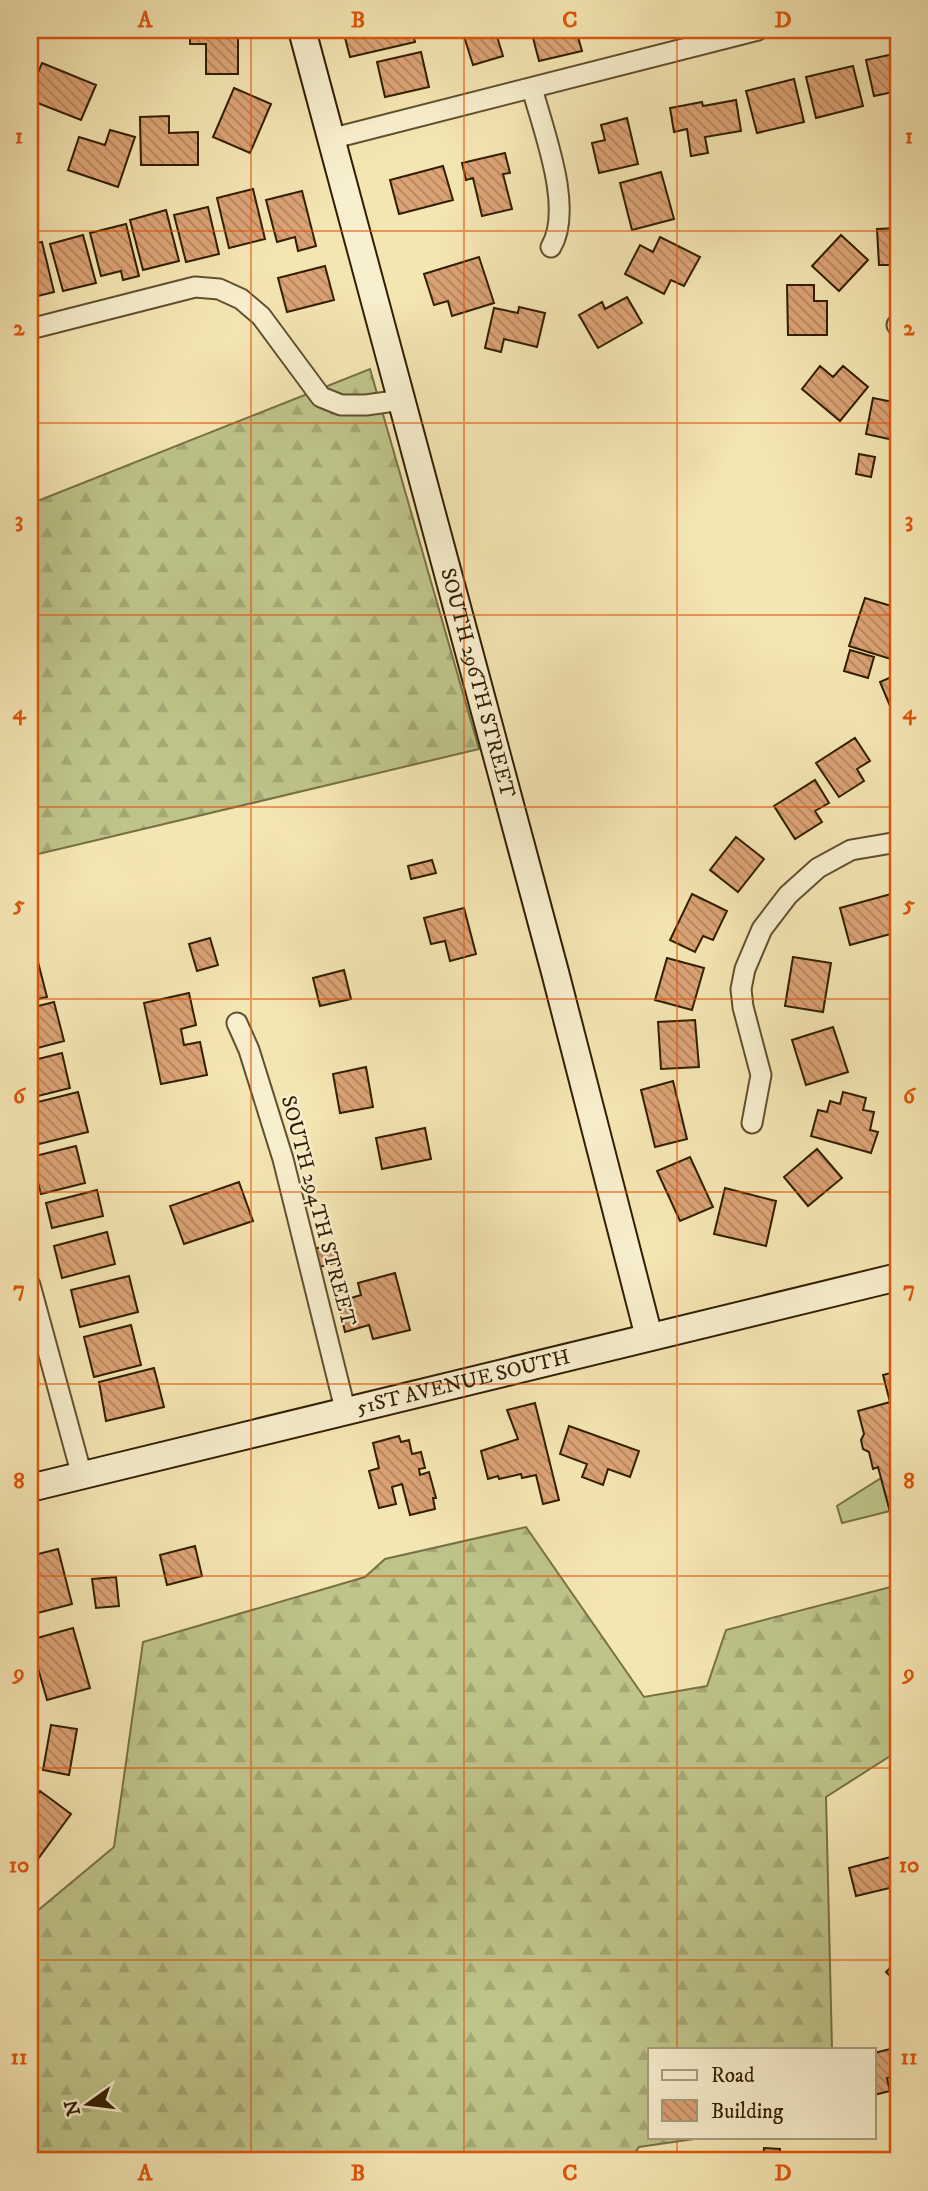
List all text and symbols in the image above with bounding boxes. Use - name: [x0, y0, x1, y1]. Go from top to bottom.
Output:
- text: A: [137, 6, 154, 35]
- text: B: [351, 6, 365, 35]
- text: C: [562, 6, 578, 35]
- text: D: [774, 6, 792, 35]
- text: 1: [15, 122, 23, 151]
- text: 1: [905, 122, 913, 151]
- text: 2: [13, 314, 25, 343]
- text: 2: [903, 314, 915, 343]
- text: 3: [15, 506, 23, 535]
- text: 3: [905, 506, 913, 535]
- street label: SOUTH 296TH STREET: [434, 565, 521, 801]
- text: 4: [12, 698, 27, 727]
- text: 4: [902, 698, 917, 727]
- text: 5: [12, 890, 25, 919]
- text: 5: [902, 890, 915, 919]
- text: 6: [13, 1082, 27, 1111]
- text: 6: [903, 1082, 917, 1111]
- street label: SOUTH 294TH STREET: [275, 1093, 361, 1329]
- text: 7: [13, 1275, 25, 1304]
- text: 7: [903, 1275, 915, 1304]
- street label: 51ST AVENUE SOUTH: [354, 1344, 573, 1421]
- text: 8: [13, 1467, 25, 1496]
- text: 8: [903, 1467, 915, 1496]
- text: 9: [11, 1659, 25, 1688]
- text: 9: [901, 1659, 915, 1688]
- text: 10: [9, 1851, 29, 1880]
- text: 10: [899, 1851, 919, 1880]
- text: 11: [11, 2043, 27, 2072]
- text: 11: [901, 2043, 917, 2072]
- legend: [648, 2048, 876, 2138]
- text: Road: [711, 2063, 755, 2089]
- north arrow: [52, 2068, 122, 2138]
- text: N: [60, 2097, 86, 2118]
- text: Building: [711, 2099, 784, 2125]
- text: A: [137, 2159, 154, 2188]
- text: B: [351, 2159, 365, 2188]
- text: C: [562, 2159, 578, 2188]
- text: D: [774, 2159, 792, 2188]

